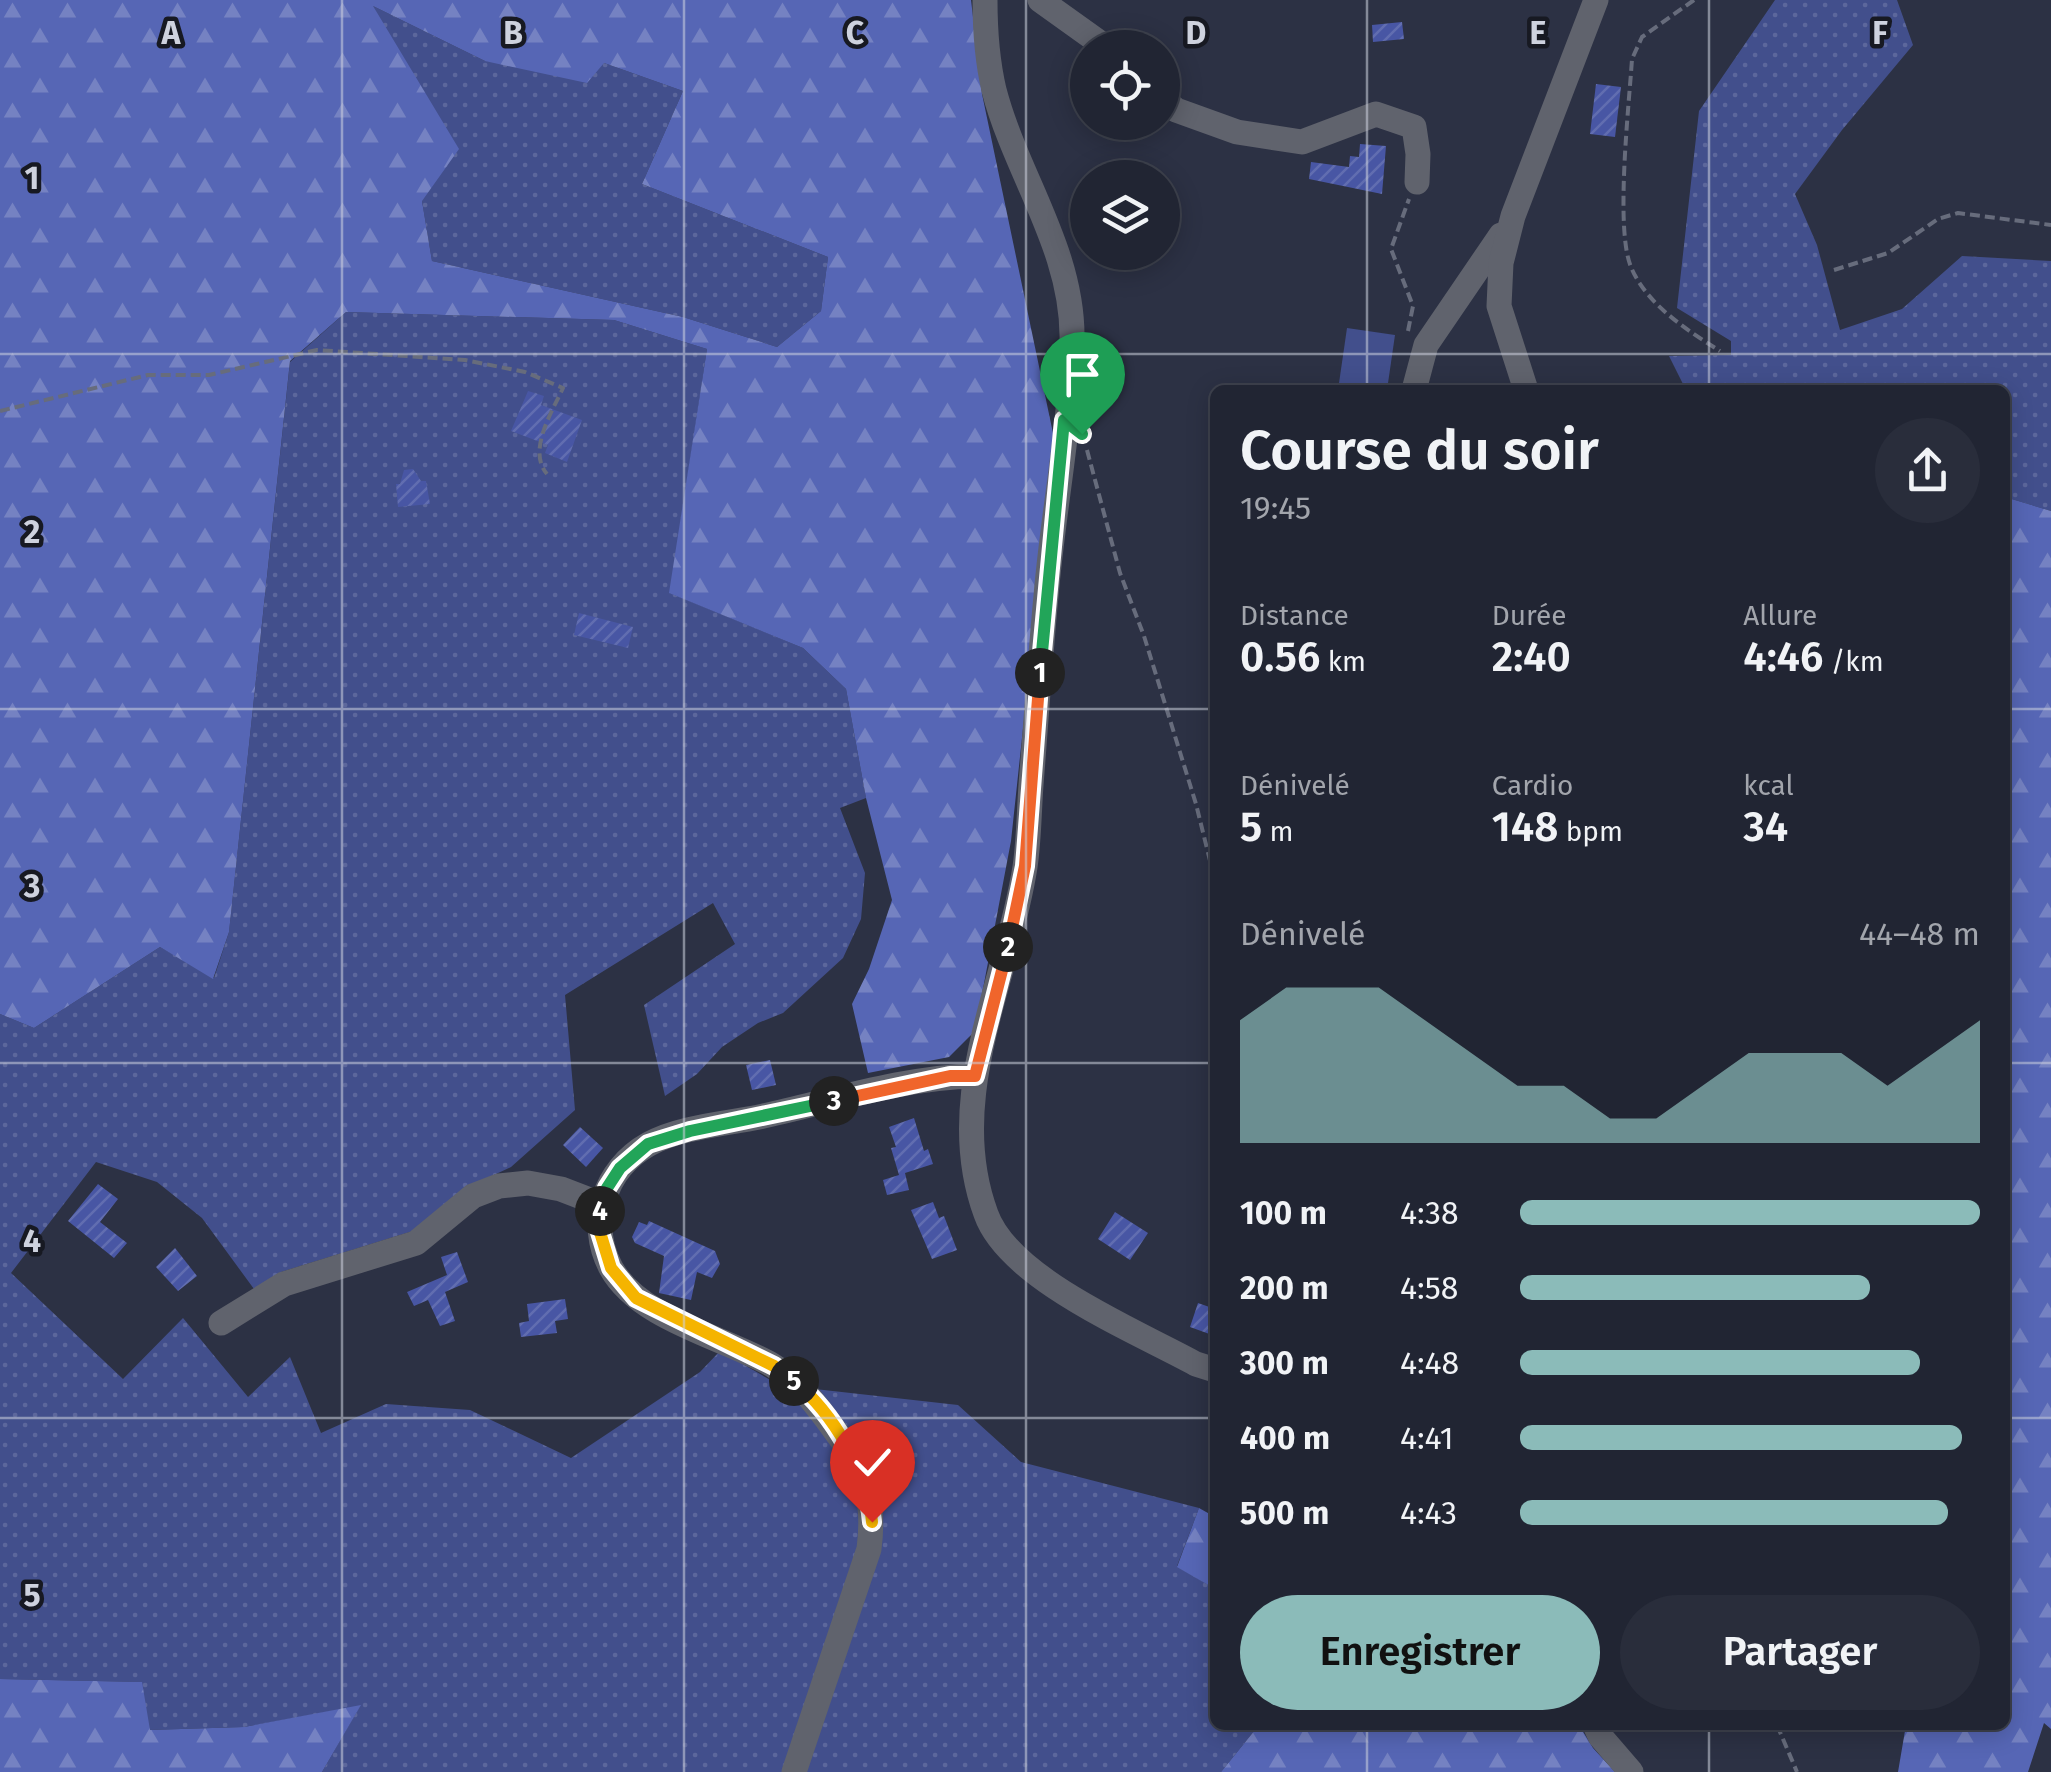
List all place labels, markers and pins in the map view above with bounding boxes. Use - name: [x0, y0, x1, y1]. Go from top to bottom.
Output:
- pin: [1040, 332, 1125, 435]
- pin: 1: [1015, 648, 1065, 698]
- pin: 2: [983, 922, 1033, 972]
- pin: 3: [809, 1076, 859, 1126]
- pin: 4: [575, 1186, 625, 1236]
- pin: 5: [769, 1356, 819, 1406]
- pin: [830, 1420, 915, 1523]

